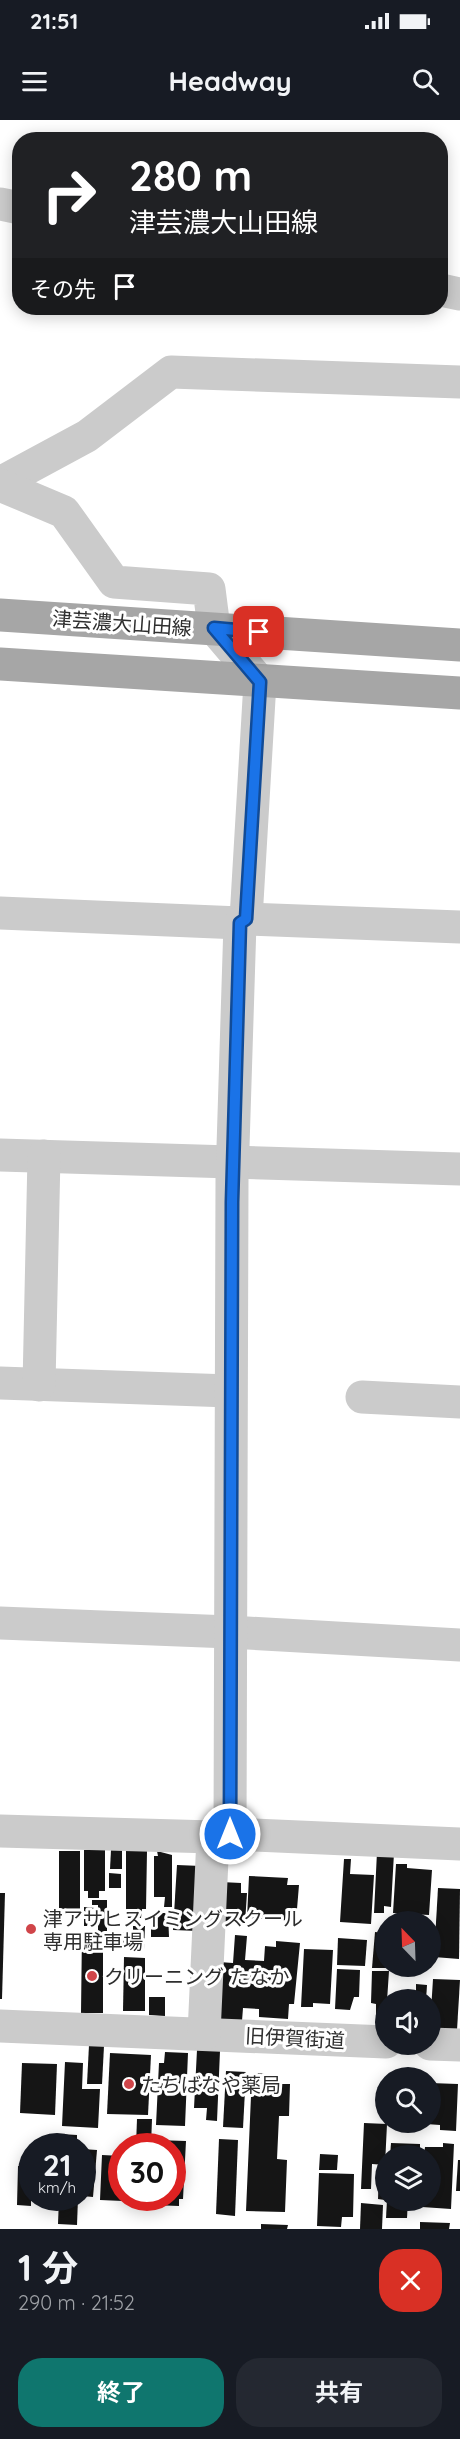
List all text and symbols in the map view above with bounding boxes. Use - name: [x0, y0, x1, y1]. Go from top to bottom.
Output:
- text: 21:51: [30, 7, 78, 35]
- text: Headway: [168, 64, 292, 98]
- icon: menu: [18, 65, 51, 98]
- icon: search: [409, 65, 442, 98]
- text: 280 m: [129, 149, 252, 202]
- icon: right: [30, 156, 108, 234]
- text: 津芸濃大山田線: [129, 205, 318, 239]
- icon: arrive: [108, 270, 141, 303]
- text: その先: [30, 275, 96, 303]
- street label: 津芸濃大山田線: [51, 606, 193, 640]
- pin: [233, 606, 284, 657]
- icon: arrive: [242, 615, 275, 648]
- position arrow: [198, 1802, 262, 1866]
- place label: 津アサヒスイミングスクール 専用駐車場: [43, 1906, 303, 1954]
- north arrow: [375, 1911, 441, 1977]
- map controls: [375, 1911, 441, 2211]
- marker: 津アサヒスイミングスクール 専用駐車場: [24, 1922, 38, 1936]
- place label: クリーニング たなか: [104, 1964, 289, 1989]
- marker: クリーニング たなか: [85, 1969, 99, 1983]
- button: sound: [375, 1989, 441, 2055]
- street label: 旧伊賀街道: [244, 2023, 346, 2053]
- button: search: [375, 2067, 441, 2133]
- place label: たちばなや薬局: [141, 2072, 281, 2097]
- marker: たちばなや薬局: [122, 2077, 136, 2091]
- speed limit sign: 30: [108, 2133, 186, 2211]
- button: layers: [375, 2145, 441, 2211]
- text: 21: [43, 2146, 71, 2184]
- text: km/h: [38, 2178, 76, 2197]
- text: 1 分: [18, 2245, 78, 2290]
- button: close: [379, 2249, 442, 2312]
- text: 290 m · 21:52: [18, 2290, 135, 2315]
- button: 終了: [18, 2358, 224, 2427]
- button: 共有: [236, 2358, 442, 2427]

